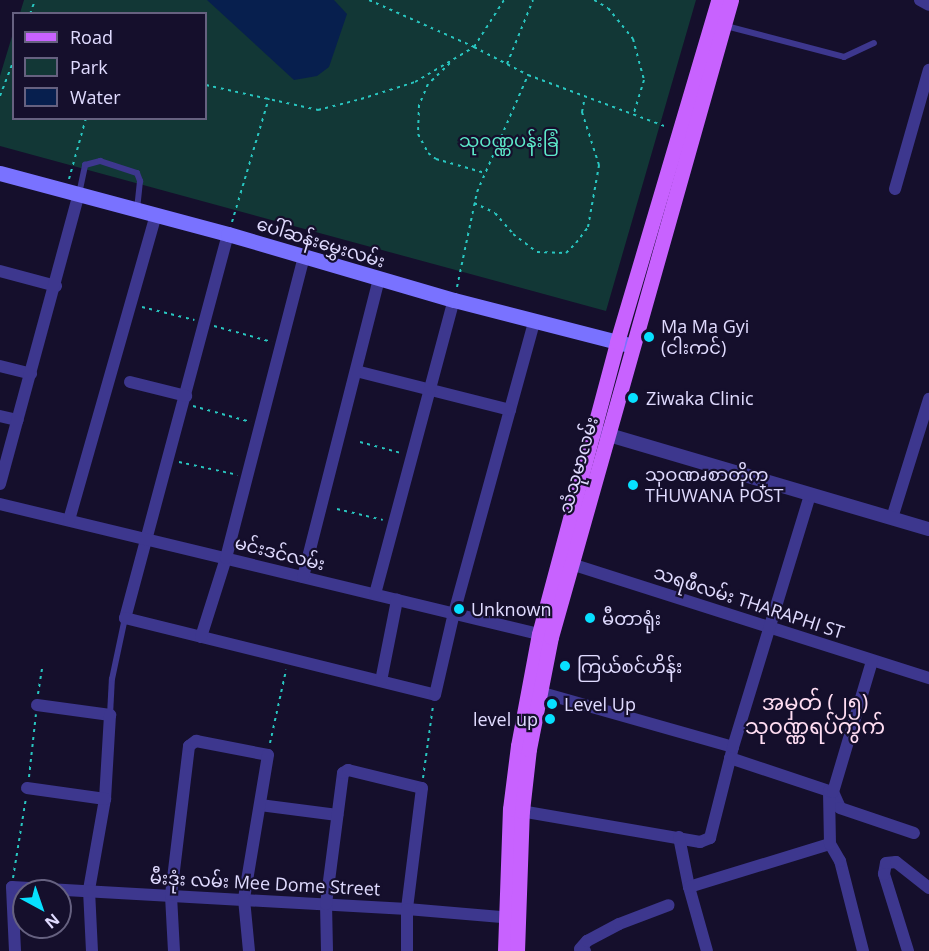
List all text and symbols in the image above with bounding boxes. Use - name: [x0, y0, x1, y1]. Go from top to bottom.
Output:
- legend: [12, 12, 207, 120]
- text: Road: [70, 25, 113, 49]
- text: Park: [70, 55, 108, 79]
- text: Water: [70, 85, 121, 109]
- park label: သုဝဏ္ဏပန်းခြံ: [459, 129, 559, 151]
- street label: ပေါ်ဆန်းမွှေးလမ်း: [254, 212, 388, 272]
- place label: Ma Ma Gyi (ငါးကင်): [661, 316, 749, 358]
- marker: Ma Ma Gyi (ငါးကင်): [642, 330, 656, 344]
- place label: Ziwaka Clinic: [646, 387, 754, 409]
- marker: Ziwaka Clinic: [624, 389, 642, 407]
- street label: သံသုမာလမ်း: [554, 414, 602, 516]
- place label: သုဝဏၧစာတိုက္ THUWANA POST: [645, 464, 784, 506]
- marker: သုဝဏၧစာတိုက္ THUWANA POST: [626, 478, 640, 492]
- street label: မင်းဒင်လမ်း: [233, 531, 327, 575]
- street label: သရဖီလမ်း THARAPHI ST: [651, 561, 847, 643]
- place label: Unknown: [471, 598, 551, 620]
- marker: Unknown: [452, 602, 466, 616]
- place label: မီတာရုံး: [602, 607, 661, 629]
- marker: မီတာရုံး: [583, 611, 597, 625]
- place label: ကြယ်စင်ဟိန်း: [577, 655, 682, 677]
- marker: ကြယ်စင်ဟိန်း: [558, 659, 572, 673]
- district label: အမှတ် (၂၅) သုဝဏ္ဏရပ်ကွက်: [745, 689, 885, 739]
- place label: Level Up: [564, 693, 636, 715]
- marker: Level Up: [545, 697, 559, 711]
- place label: level up: [473, 708, 538, 730]
- marker: level up: [543, 712, 557, 726]
- street label: မီးဒုံး လမ်း Mee Dome Street: [149, 866, 381, 900]
- north arrow: [12, 879, 72, 939]
- text: N: [40, 909, 64, 934]

